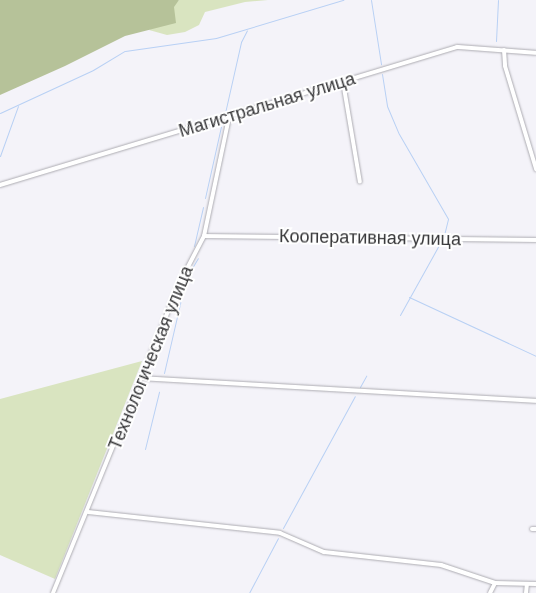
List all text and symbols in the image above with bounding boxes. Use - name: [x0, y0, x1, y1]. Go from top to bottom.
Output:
- street label: Магистральная улица: [176, 68, 358, 142]
- street label: Кооперативная улица: [279, 226, 461, 250]
- street label: Технологическая улица: [104, 263, 198, 453]

